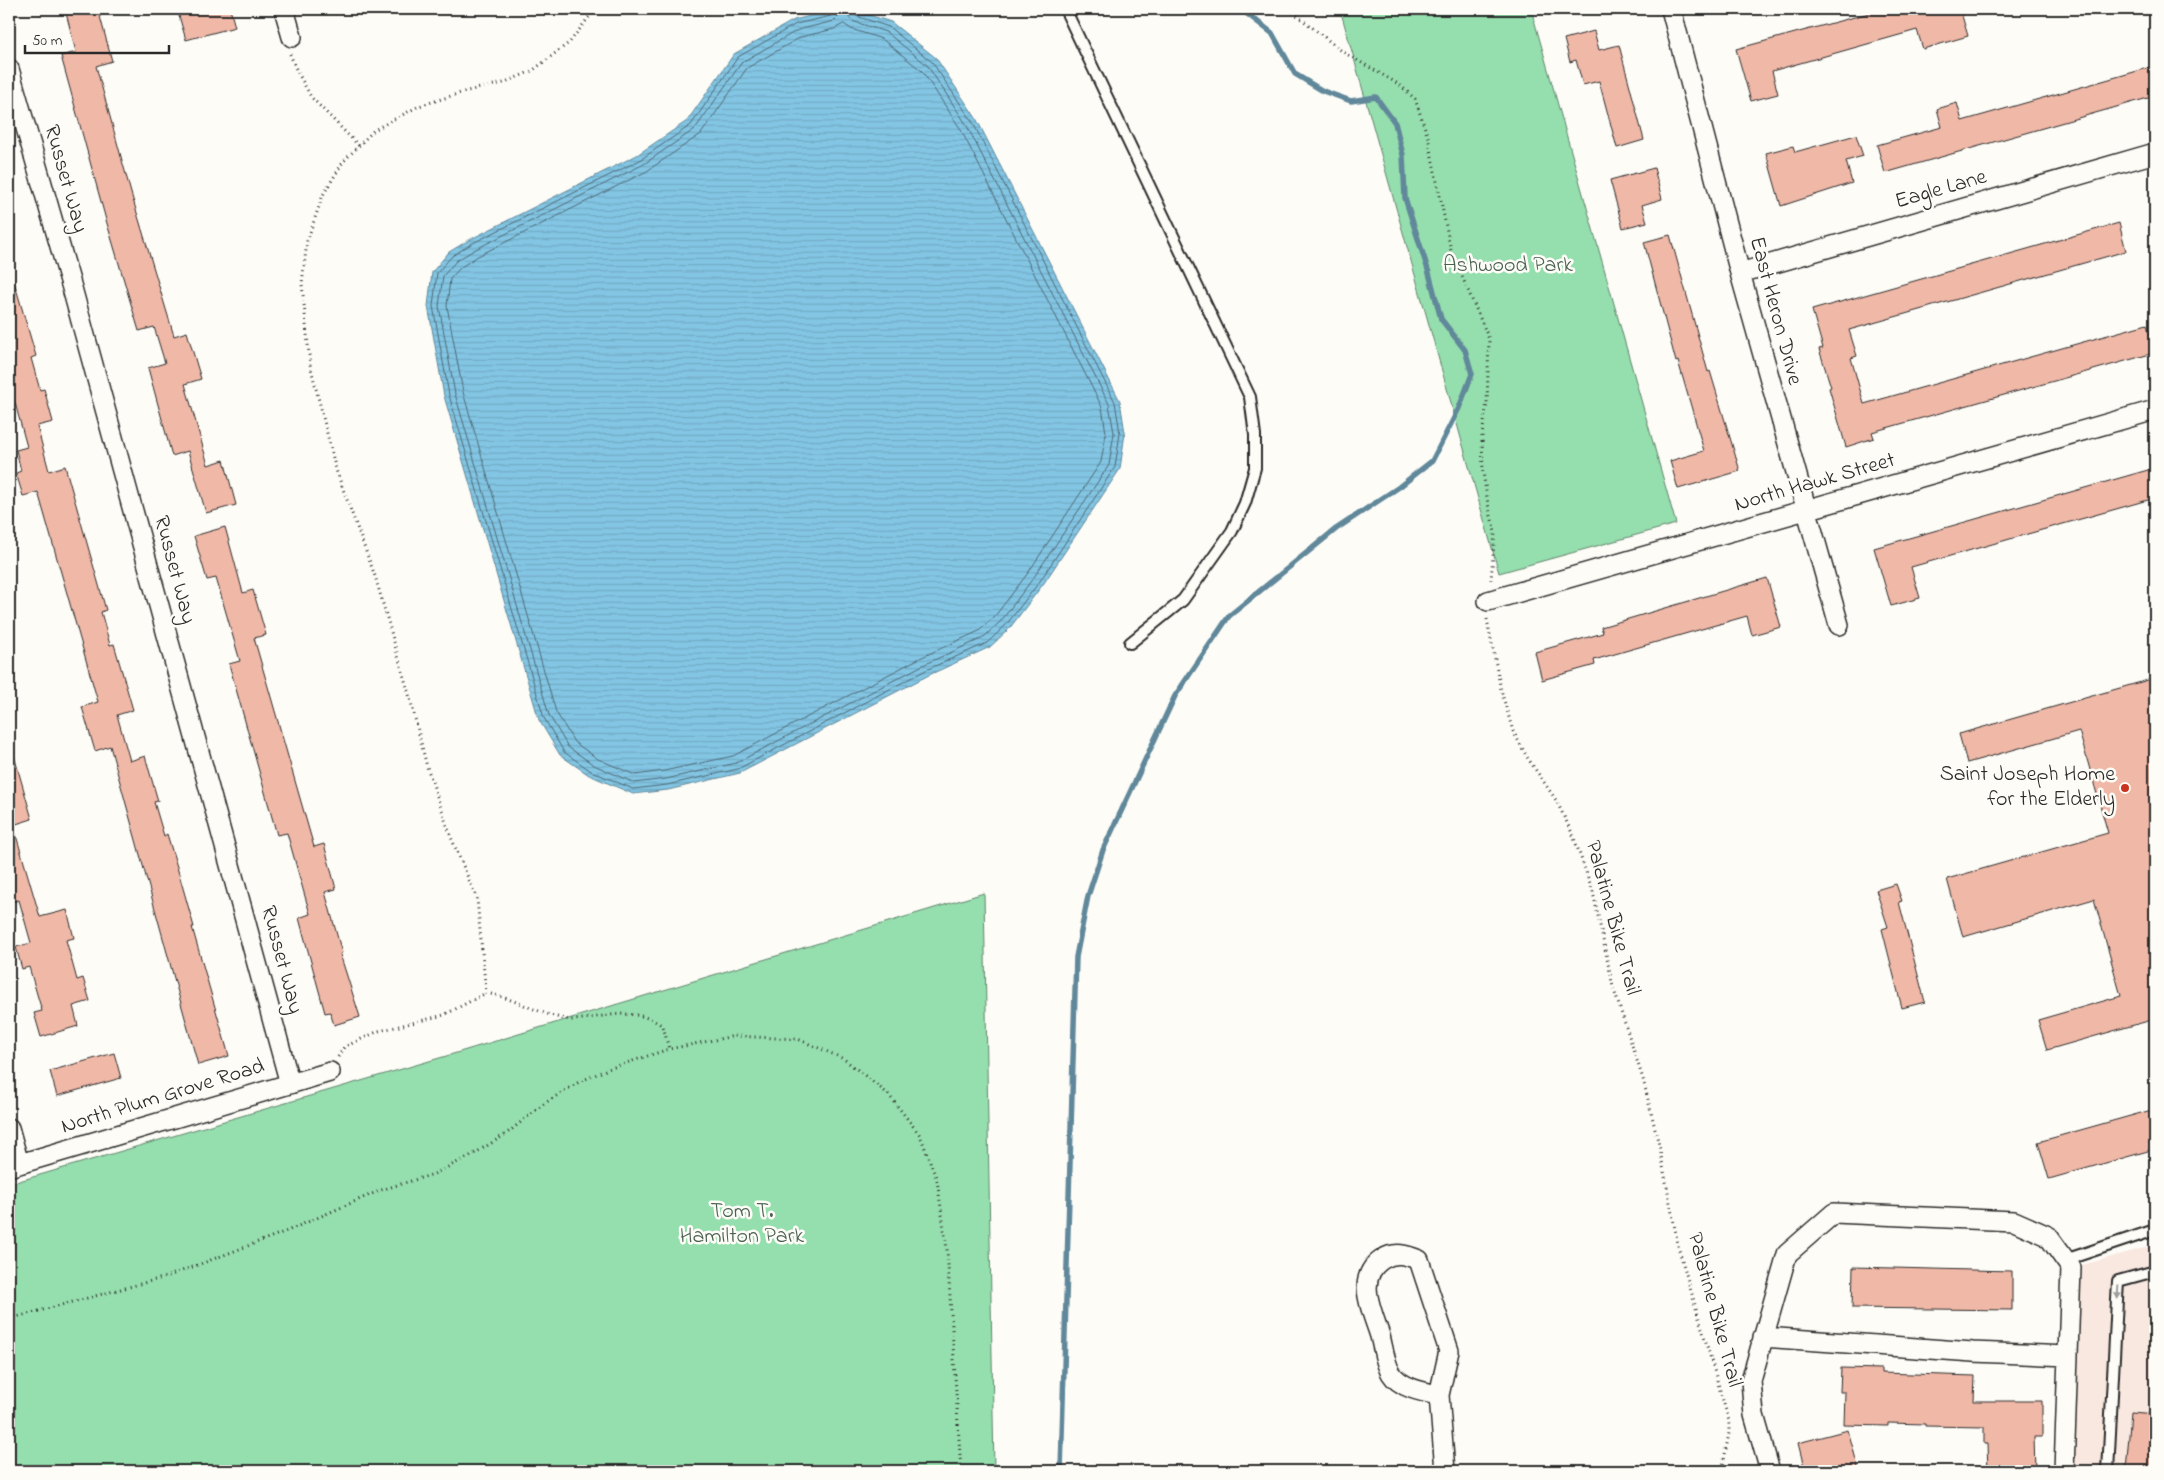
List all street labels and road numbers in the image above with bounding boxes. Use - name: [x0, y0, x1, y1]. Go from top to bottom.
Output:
- street label: Russet Way: [33, 121, 96, 237]
- street label: Eagle Lane: [1891, 162, 1991, 219]
- street label: East Heron Drive: [1740, 233, 1810, 389]
- street label: North Hawk Street: [1731, 445, 1900, 521]
- street label: Russet Way: [143, 512, 204, 628]
- street label: Palatine Bike Trail: [1576, 837, 1648, 999]
- street label: Russet Way: [250, 902, 311, 1018]
- street label: North Plum Grove Road: [57, 1051, 269, 1143]
- street label: Palatine Bike Trail: [1678, 1229, 1750, 1391]

